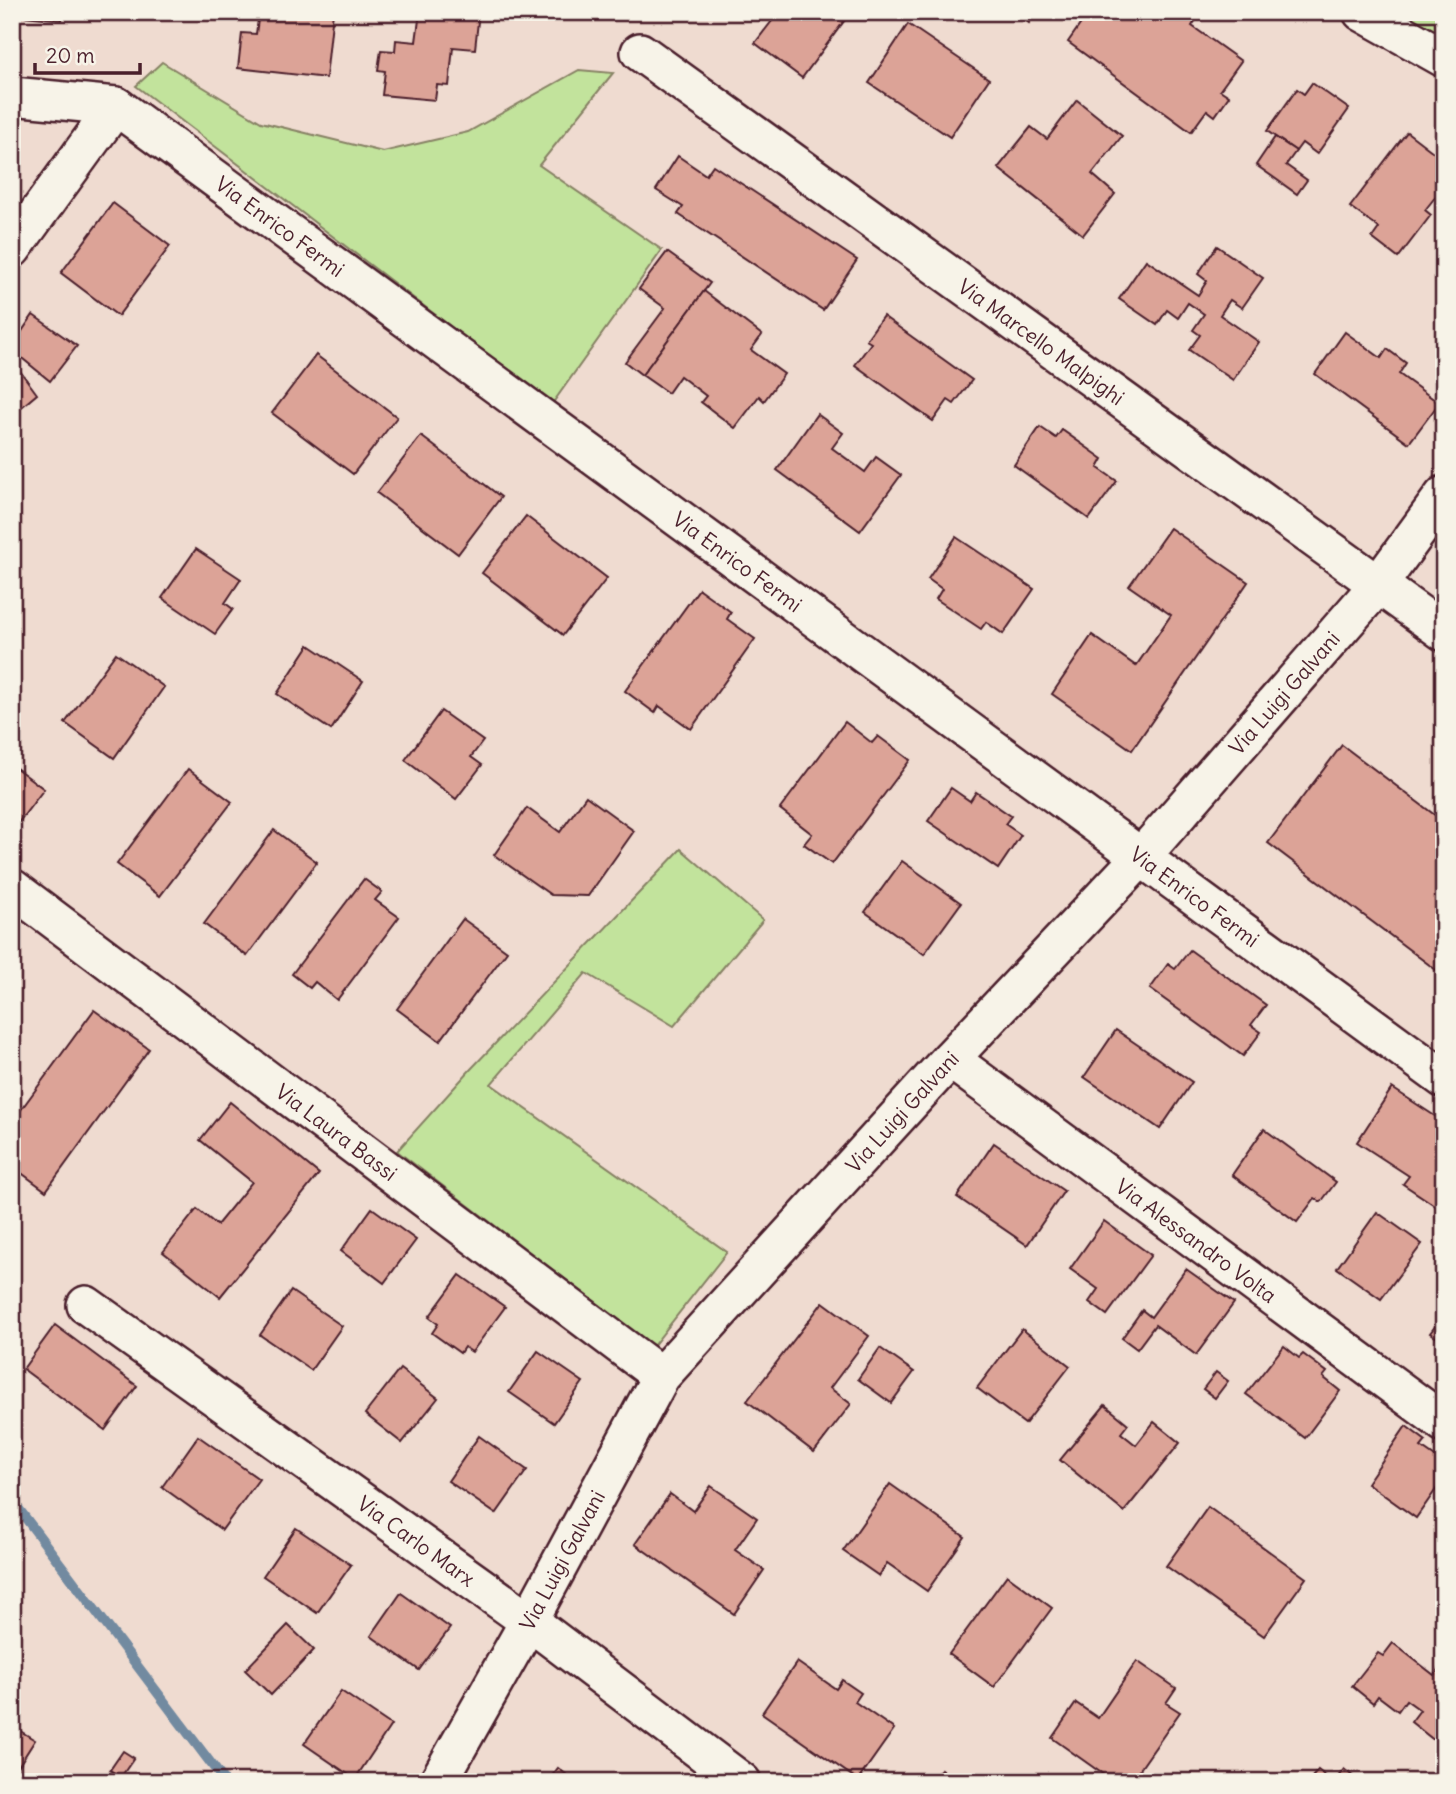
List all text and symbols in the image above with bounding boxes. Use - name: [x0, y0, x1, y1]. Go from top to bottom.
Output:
- scale bar: [35, 32, 140, 76]
- text: 20 m: [46, 42, 95, 69]
- street label: Via Enrico Fermi: [210, 170, 350, 283]
- street label: Via Marcello Malpighi: [953, 272, 1130, 411]
- street label: Via Enrico Fermi: [668, 505, 807, 618]
- street label: Via Luigi Galvani: [1223, 625, 1345, 760]
- street label: Via Enrico Fermi: [1125, 840, 1265, 953]
- street label: Via Luigi Galvani: [840, 1045, 964, 1178]
- street label: Via Laura Bassi: [270, 1078, 403, 1186]
- street label: Via Alessandro Volta: [1111, 1172, 1282, 1309]
- street label: Via Luigi Galvani: [513, 1485, 610, 1635]
- street label: Via Carlo Marx: [352, 1490, 481, 1592]

